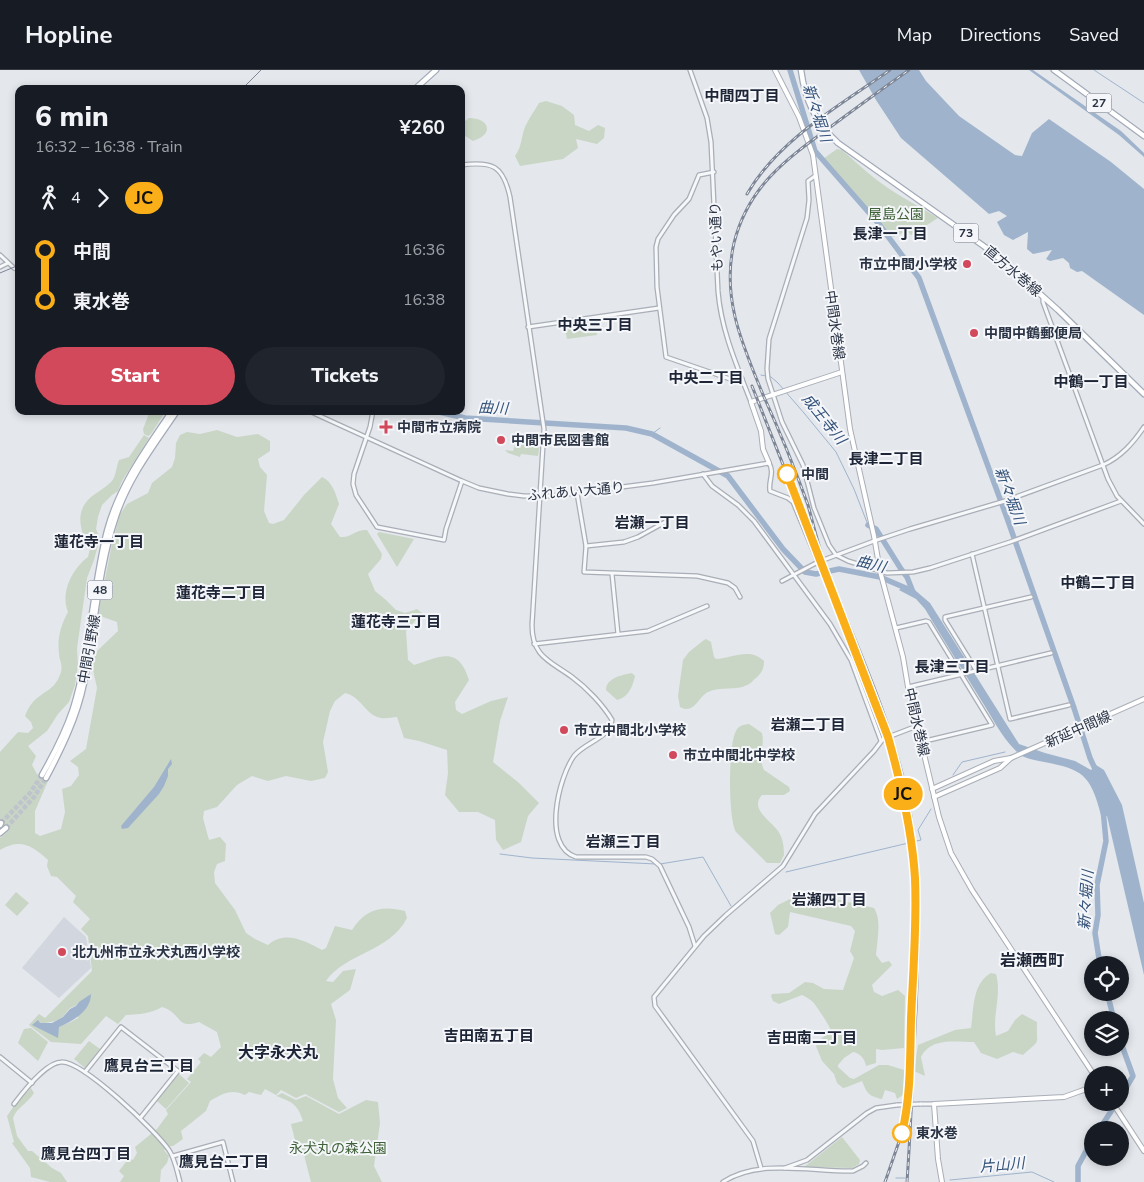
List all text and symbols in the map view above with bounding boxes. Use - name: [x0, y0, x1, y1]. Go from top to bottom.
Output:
- text: Hopline: [25, 19, 113, 51]
- text: Map: [897, 23, 932, 47]
- text: Directions: [960, 23, 1041, 47]
- text: Saved: [1069, 23, 1119, 47]
- water label: 新々堀川: [798, 81, 836, 147]
- district label: 中間四丁目: [704, 86, 780, 106]
- road number: 27: [1086, 93, 1112, 112]
- text: 6 min: [35, 98, 109, 136]
- text: ¥260: [399, 115, 445, 141]
- text: 16:32 – 16:38 · Train: [35, 136, 183, 158]
- icon: walk: [35, 184, 63, 212]
- icon: forward: [89, 184, 117, 212]
- text: JC: [135, 186, 153, 210]
- text: 4: [71, 187, 81, 209]
- street label: もやい通り: [706, 202, 727, 272]
- park label: 屋島公園: [868, 205, 924, 224]
- district label: 長津一丁目: [852, 224, 928, 244]
- road number: 73: [954, 224, 978, 242]
- text: 中間: [73, 239, 111, 265]
- text: 16:36: [403, 239, 445, 261]
- street label: 直方水巻線: [980, 242, 1046, 301]
- place label: 市立中間小学校: [859, 255, 957, 274]
- marker: 市立中間小学校: [961, 258, 973, 270]
- text: 東水巻: [73, 289, 130, 315]
- text: 16:38: [403, 289, 445, 311]
- street label: 中間水巻線: [820, 289, 849, 361]
- district label: 中央三丁目: [557, 315, 633, 335]
- place label: 中間中鶴郵便局: [984, 324, 1082, 343]
- marker: 中間中鶴郵便局: [968, 327, 980, 339]
- button: Start: [35, 347, 235, 405]
- button: Tickets: [245, 347, 445, 405]
- district label: 中央二丁目: [668, 368, 744, 388]
- district label: 中鶴一丁目: [1053, 372, 1129, 392]
- water label: 成王寺川: [797, 389, 852, 450]
- water label: 曲川: [477, 397, 510, 419]
- place label: 中間市立病院: [397, 418, 481, 437]
- marker: 中間市立病院: [379, 420, 393, 434]
- place label: 中間市民図書館: [511, 431, 609, 450]
- marker: 中間市民図書館: [495, 434, 507, 446]
- district label: 長津二丁目: [848, 449, 924, 469]
- marker: 中間: [777, 464, 797, 484]
- water label: 新々堀川: [990, 464, 1030, 529]
- place label: 中間: [801, 465, 829, 484]
- street label: ふれあい大通り: [526, 478, 626, 505]
- district label: 岩瀬一丁目: [614, 513, 690, 533]
- district label: 蓮花寺一丁目: [54, 532, 144, 552]
- water label: 曲川: [854, 551, 890, 578]
- district label: 中鶴二丁目: [1060, 573, 1136, 593]
- road number: 48: [88, 580, 112, 600]
- district label: 蓮花寺二丁目: [176, 583, 266, 603]
- district label: 蓮花寺三丁目: [351, 612, 441, 632]
- street label: 中間引野線: [74, 613, 105, 685]
- district label: 長津三丁目: [914, 657, 990, 677]
- street label: 中間水巻線: [899, 686, 934, 758]
- street label: 新延中間線: [1042, 707, 1114, 752]
- district label: 岩瀬二丁目: [770, 715, 846, 735]
- place label: 市立中間北小学校: [574, 721, 686, 740]
- marker: 市立中間北小学校: [558, 724, 570, 736]
- place label: 市立中間北中学校: [683, 746, 795, 765]
- marker: 市立中間北中学校: [667, 749, 679, 761]
- line badge: JC: [880, 778, 926, 810]
- text: JC: [894, 782, 912, 806]
- district label: 岩瀬三丁目: [585, 832, 661, 852]
- water label: 新々堀川: [1074, 867, 1098, 931]
- district label: 岩瀬四丁目: [791, 890, 867, 910]
- place label: 北九州市立永犬丸西小学校: [72, 943, 240, 962]
- marker: 北九州市立永犬丸西小学校: [56, 946, 68, 958]
- district label: 岩瀬西町: [1000, 950, 1064, 972]
- map controls: [1084, 956, 1129, 1166]
- button: locate: [1084, 956, 1129, 1001]
- button: layers: [1084, 1011, 1129, 1056]
- district label: 吉田南五丁目: [444, 1026, 534, 1046]
- district label: 吉田南二丁目: [767, 1028, 857, 1048]
- district label: 大字永犬丸: [238, 1042, 318, 1064]
- district label: 鷹見台三丁目: [104, 1056, 194, 1076]
- button: +: [1084, 1066, 1129, 1111]
- button: −: [1084, 1121, 1129, 1166]
- marker: 東水巻: [892, 1123, 912, 1143]
- place label: 東水巻: [916, 1124, 958, 1143]
- park label: 永犬丸の森公園: [289, 1139, 387, 1158]
- district label: 鷹見台四丁目: [41, 1144, 131, 1164]
- district label: 鷹見台二丁目: [179, 1152, 269, 1172]
- water label: 片山川: [979, 1153, 1027, 1177]

